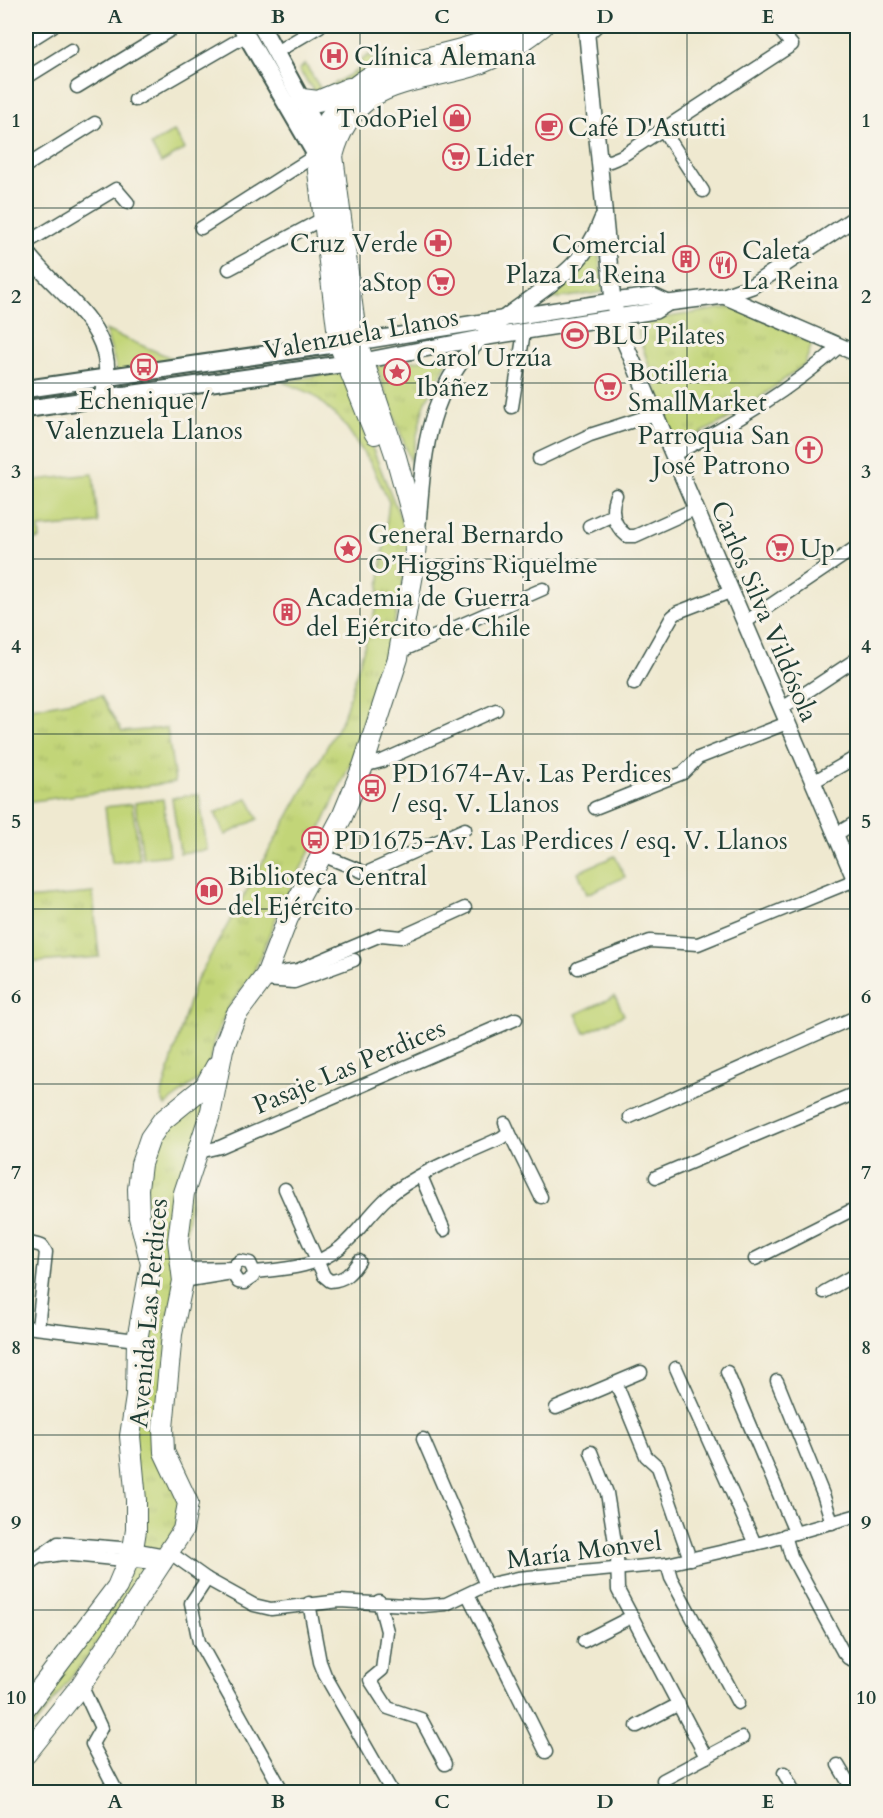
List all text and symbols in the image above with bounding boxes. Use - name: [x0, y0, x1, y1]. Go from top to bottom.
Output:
- text: A: [107, 3, 123, 30]
- text: B: [271, 3, 285, 30]
- text: C: [434, 3, 450, 30]
- text: D: [596, 3, 614, 30]
- text: E: [762, 3, 774, 30]
- place label: Clínica Alemana: [354, 39, 536, 74]
- hospital icon: Clínica Alemana: [319, 41, 349, 71]
- place label: TodoPiel: [336, 101, 438, 136]
- shop icon: TodoPiel: [442, 103, 472, 133]
- text: 1: [11, 107, 21, 134]
- text: 1: [861, 107, 871, 134]
- place label: Café D'Astutti: [568, 110, 726, 145]
- cafe icon: Café D'Astutti: [534, 112, 564, 142]
- place label: Lider: [476, 140, 535, 175]
- supermarket icon: Lider: [441, 142, 471, 172]
- place label: Cruz Verde: [290, 226, 418, 261]
- place label: Comercial Plaza La Reina: [506, 227, 666, 292]
- pharmacy icon: Cruz Verde: [423, 228, 453, 258]
- place label: Caleta La Reina: [742, 233, 839, 298]
- building icon: Comercial Plaza La Reina: [671, 244, 701, 274]
- restaurant icon: Caleta La Reina: [708, 250, 738, 280]
- place label: aStop: [362, 265, 422, 300]
- supermarket icon: aStop: [426, 267, 456, 297]
- text: 2: [11, 283, 21, 310]
- text: 2: [861, 283, 871, 310]
- street label: Valenzuela Llanos: [261, 299, 461, 368]
- place label: BLU Pilates: [594, 318, 725, 353]
- sports icon: BLU Pilates: [560, 320, 590, 350]
- place label: Carol Urzúa Ibáñez: [416, 340, 552, 405]
- bus stop icon: Echenique / Valenzuela Llanos: [129, 352, 159, 382]
- place label: Botilleria SmallMarket: [628, 355, 767, 420]
- place icon: Carol Urzúa Ibáñez: [382, 357, 412, 387]
- supermarket icon: Botilleria SmallMarket: [593, 372, 623, 402]
- place label: Echenique / Valenzuela Llanos: [45, 383, 243, 448]
- place label: Parroquia San José Patrono: [638, 418, 790, 483]
- church icon: Parroquia San José Patrono: [794, 435, 824, 465]
- text: 3: [11, 458, 21, 485]
- text: 3: [861, 458, 871, 485]
- street label: Carlos Silva Vildósola: [702, 495, 827, 727]
- place label: General Bernardo O’Higgins Riquelme: [368, 517, 598, 582]
- place label: Up: [800, 531, 835, 566]
- supermarket icon: Up: [765, 533, 795, 563]
- place icon: General Bernardo O’Higgins Riquelme: [333, 534, 363, 564]
- place label: Academia de Guerra del Ejército de Chile: [306, 580, 531, 645]
- building icon: Academia de Guerra del Ejército de Chile: [272, 597, 302, 627]
- text: 4: [11, 633, 21, 660]
- text: 4: [861, 633, 871, 660]
- place label: PD1674-Av. Las Perdices / esq. V. Llanos: [392, 756, 671, 821]
- bus stop icon: PD1674-Av. Las Perdices / esq. V. Llanos: [357, 773, 387, 803]
- text: 5: [11, 808, 21, 835]
- text: 5: [861, 808, 871, 835]
- place label: PD1675-Av. Las Perdices / esq. V. Llanos: [334, 823, 788, 858]
- bus stop icon: PD1675-Av. Las Perdices / esq. V. Llanos: [300, 825, 330, 855]
- place label: Biblioteca Central del Ejército: [228, 859, 427, 924]
- library icon: Biblioteca Central del Ejército: [194, 876, 224, 906]
- text: 6: [11, 983, 21, 1010]
- text: 6: [861, 983, 871, 1010]
- street label: Pasaje Las Perdices: [248, 1010, 451, 1123]
- text: 7: [11, 1159, 21, 1186]
- text: 7: [861, 1159, 871, 1186]
- street label: Avenida Las Perdices: [121, 1197, 176, 1429]
- text: 8: [11, 1334, 21, 1361]
- text: 8: [861, 1334, 871, 1361]
- text: 9: [11, 1509, 21, 1536]
- text: 9: [861, 1509, 871, 1536]
- street label: María Monvel: [505, 1524, 664, 1577]
- text: 10: [6, 1684, 26, 1711]
- text: 10: [856, 1684, 876, 1711]
- text: A: [107, 1788, 123, 1815]
- text: B: [271, 1788, 285, 1815]
- text: C: [434, 1788, 450, 1815]
- text: D: [596, 1788, 614, 1815]
- text: E: [762, 1788, 774, 1815]

